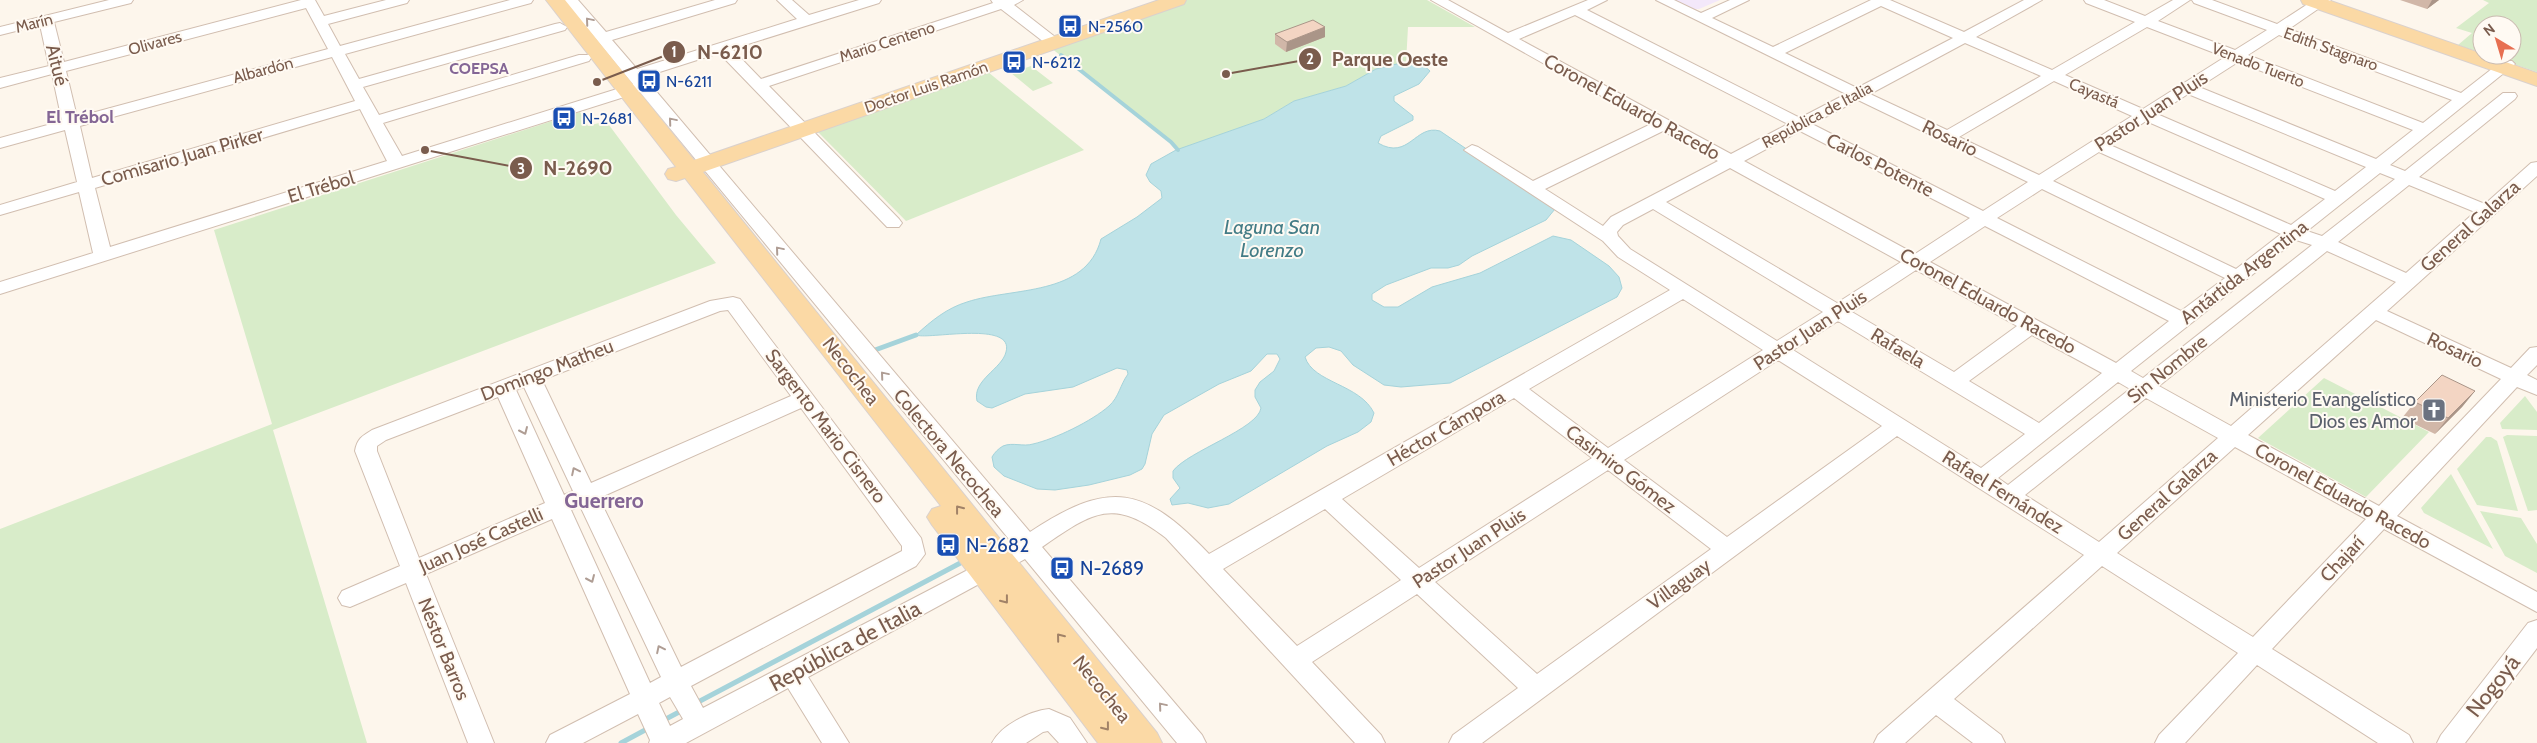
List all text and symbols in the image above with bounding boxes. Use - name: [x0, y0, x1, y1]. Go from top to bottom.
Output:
- street label: Marín: [13, 9, 55, 37]
- bus stop icon: N-2560: [1057, 13, 1083, 39]
- north arrow: [2472, 15, 2522, 65]
- place label: N-2560: [1088, 17, 1143, 36]
- one-way arrow: [586, 18, 595, 27]
- street label: Mario Centeno: [837, 18, 937, 66]
- text: N: [2480, 20, 2498, 40]
- street label: Edith Stagnaro: [2281, 23, 2381, 75]
- street label: Olivares: [126, 27, 184, 59]
- callout: N-6210: [662, 34, 773, 69]
- street label: Venado Tuerto: [2209, 39, 2307, 91]
- text: N-6210: [697, 40, 763, 64]
- callout: Parque Oeste: [1297, 41, 1459, 76]
- street label: Aitué: [41, 42, 73, 88]
- text: 1: [671, 43, 677, 61]
- text: Parque Oeste: [1332, 47, 1448, 71]
- bus stop icon: N-6212: [1001, 49, 1027, 75]
- street label: Coronel Eduardo Racedo: [1540, 49, 1724, 165]
- text: 2: [1306, 50, 1314, 68]
- street label: Albardón: [231, 53, 295, 87]
- place label: N-6212: [1032, 53, 1081, 72]
- street label: Doctor Luis Ramón: [862, 57, 990, 117]
- district label: COEPSA: [449, 59, 509, 78]
- street label: Pastor Juan Pluis: [2090, 66, 2212, 156]
- bus stop icon: N-6211: [636, 68, 662, 94]
- place label: N-6211: [666, 72, 712, 91]
- street label: Cayastá: [2066, 74, 2122, 112]
- street label: República de Italia: [1759, 78, 1876, 152]
- bus stop icon: N-2681: [551, 105, 577, 131]
- district label: El Trébol: [46, 106, 114, 128]
- place label: N-2681: [582, 109, 632, 128]
- street label: Rosario: [1918, 115, 1982, 161]
- one-way arrow: [669, 118, 678, 127]
- street label: Comisario Juan Pirker: [98, 123, 266, 191]
- street label: Carlos Potente: [1823, 128, 1938, 202]
- callout: N-2690: [508, 151, 623, 186]
- text: N-2690: [543, 156, 613, 180]
- text: 3: [517, 160, 525, 178]
- street label: El Trébol: [285, 166, 358, 208]
- street label: General Galarza: [2415, 175, 2525, 277]
- water label: Laguna San Lorenzo: [1224, 215, 1320, 262]
- street label: Antártida Argentina: [2176, 215, 2312, 329]
- street label: Coronel Eduardo Racedo: [1896, 243, 2080, 359]
- one-way arrow: [777, 247, 785, 256]
- street label: Pastor Juan Pluis: [1749, 285, 1871, 375]
- street label: Rafaela: [1867, 323, 1929, 373]
- street label: Rosario: [2423, 327, 2487, 373]
- street label: Sin Nombre: [2122, 330, 2212, 408]
- street label: Necochea: [817, 333, 885, 409]
- street label: Domingo Matheu: [477, 334, 617, 406]
- street label: Sargento Mario Cisnero: [761, 345, 891, 507]
- one-way arrow: [881, 372, 889, 381]
- street label: Colectora Necochea: [889, 384, 1009, 522]
- street label: Héctor Cámpora: [1383, 385, 1509, 471]
- place label: Ministerio Evangelístico Dios es Amor: [2229, 388, 2416, 433]
- church icon: Ministerio Evangelístico Dios es Amor: [2421, 397, 2447, 423]
- street label: Casimiro Gómez: [1561, 420, 1681, 518]
- one-way arrow: [518, 426, 528, 435]
- street label: Coronel Eduardo Racedo: [2251, 438, 2435, 554]
- street label: General Galarza: [2112, 444, 2222, 546]
- street label: Rafael Fernández: [1938, 446, 2068, 539]
- one-way arrow: [571, 467, 581, 476]
- district label: Guerrero: [564, 488, 644, 513]
- street label: Juan José Castelli: [415, 502, 547, 578]
- street label: Pastor Juan Pluis: [1408, 503, 1530, 593]
- one-way arrow: [956, 506, 965, 515]
- street label: Chajarí: [2315, 531, 2369, 587]
- bus stop icon: N-2682: [935, 532, 961, 558]
- place label: N-2682: [966, 534, 1029, 557]
- street label: Villaguay: [1643, 553, 1715, 615]
- bus stop icon: N-2689: [1049, 555, 1075, 581]
- place label: N-2689: [1080, 557, 1144, 580]
- one-way arrow: [584, 574, 595, 583]
- street label: Néstor Barros: [413, 594, 475, 704]
- one-way arrow: [1000, 594, 1008, 603]
- street label: República de Italia: [765, 595, 926, 697]
- one-way arrow: [1057, 634, 1065, 643]
- one-way arrow: [656, 645, 666, 654]
- street label: Nogoyá: [2460, 649, 2526, 723]
- street label: Necochea: [1068, 651, 1136, 727]
- one-way arrow: [1158, 702, 1167, 711]
- one-way arrow: [1100, 722, 1109, 731]

